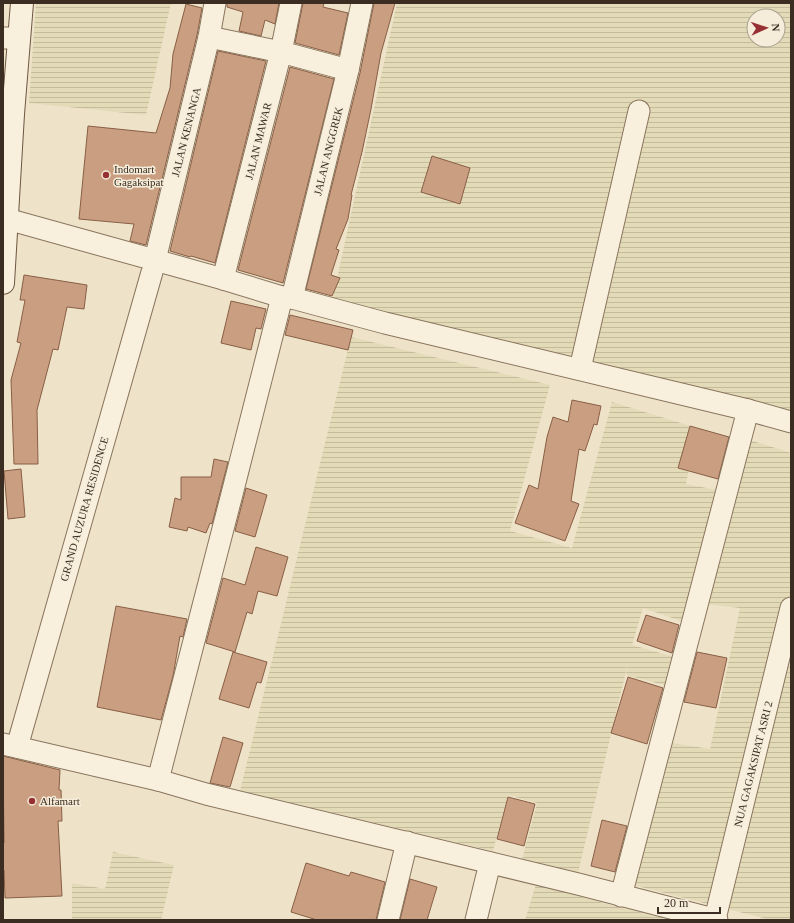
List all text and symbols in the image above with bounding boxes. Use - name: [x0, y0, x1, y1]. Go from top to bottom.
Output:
- north arrow: [746, 8, 786, 48]
- text: N: [770, 23, 782, 32]
- street label: JALAN KENANGA: [169, 86, 203, 178]
- street label: JALAN MAWAR: [243, 101, 274, 181]
- street label: JALAN ANGGREK: [311, 105, 345, 196]
- place label: Indomart Gagaksipat: [114, 163, 163, 188]
- marker: Indomart Gagaksipat: [101, 170, 111, 180]
- street label: GRAND AUZURA RESIDENCE: [58, 435, 110, 583]
- street label: NUA GAGAKSIPAT ASRI 2: [732, 700, 774, 828]
- place label: Alfamart: [40, 795, 80, 807]
- marker: Alfamart: [27, 796, 37, 806]
- scale bar: [658, 889, 720, 915]
- text: 20 m: [664, 896, 689, 910]

